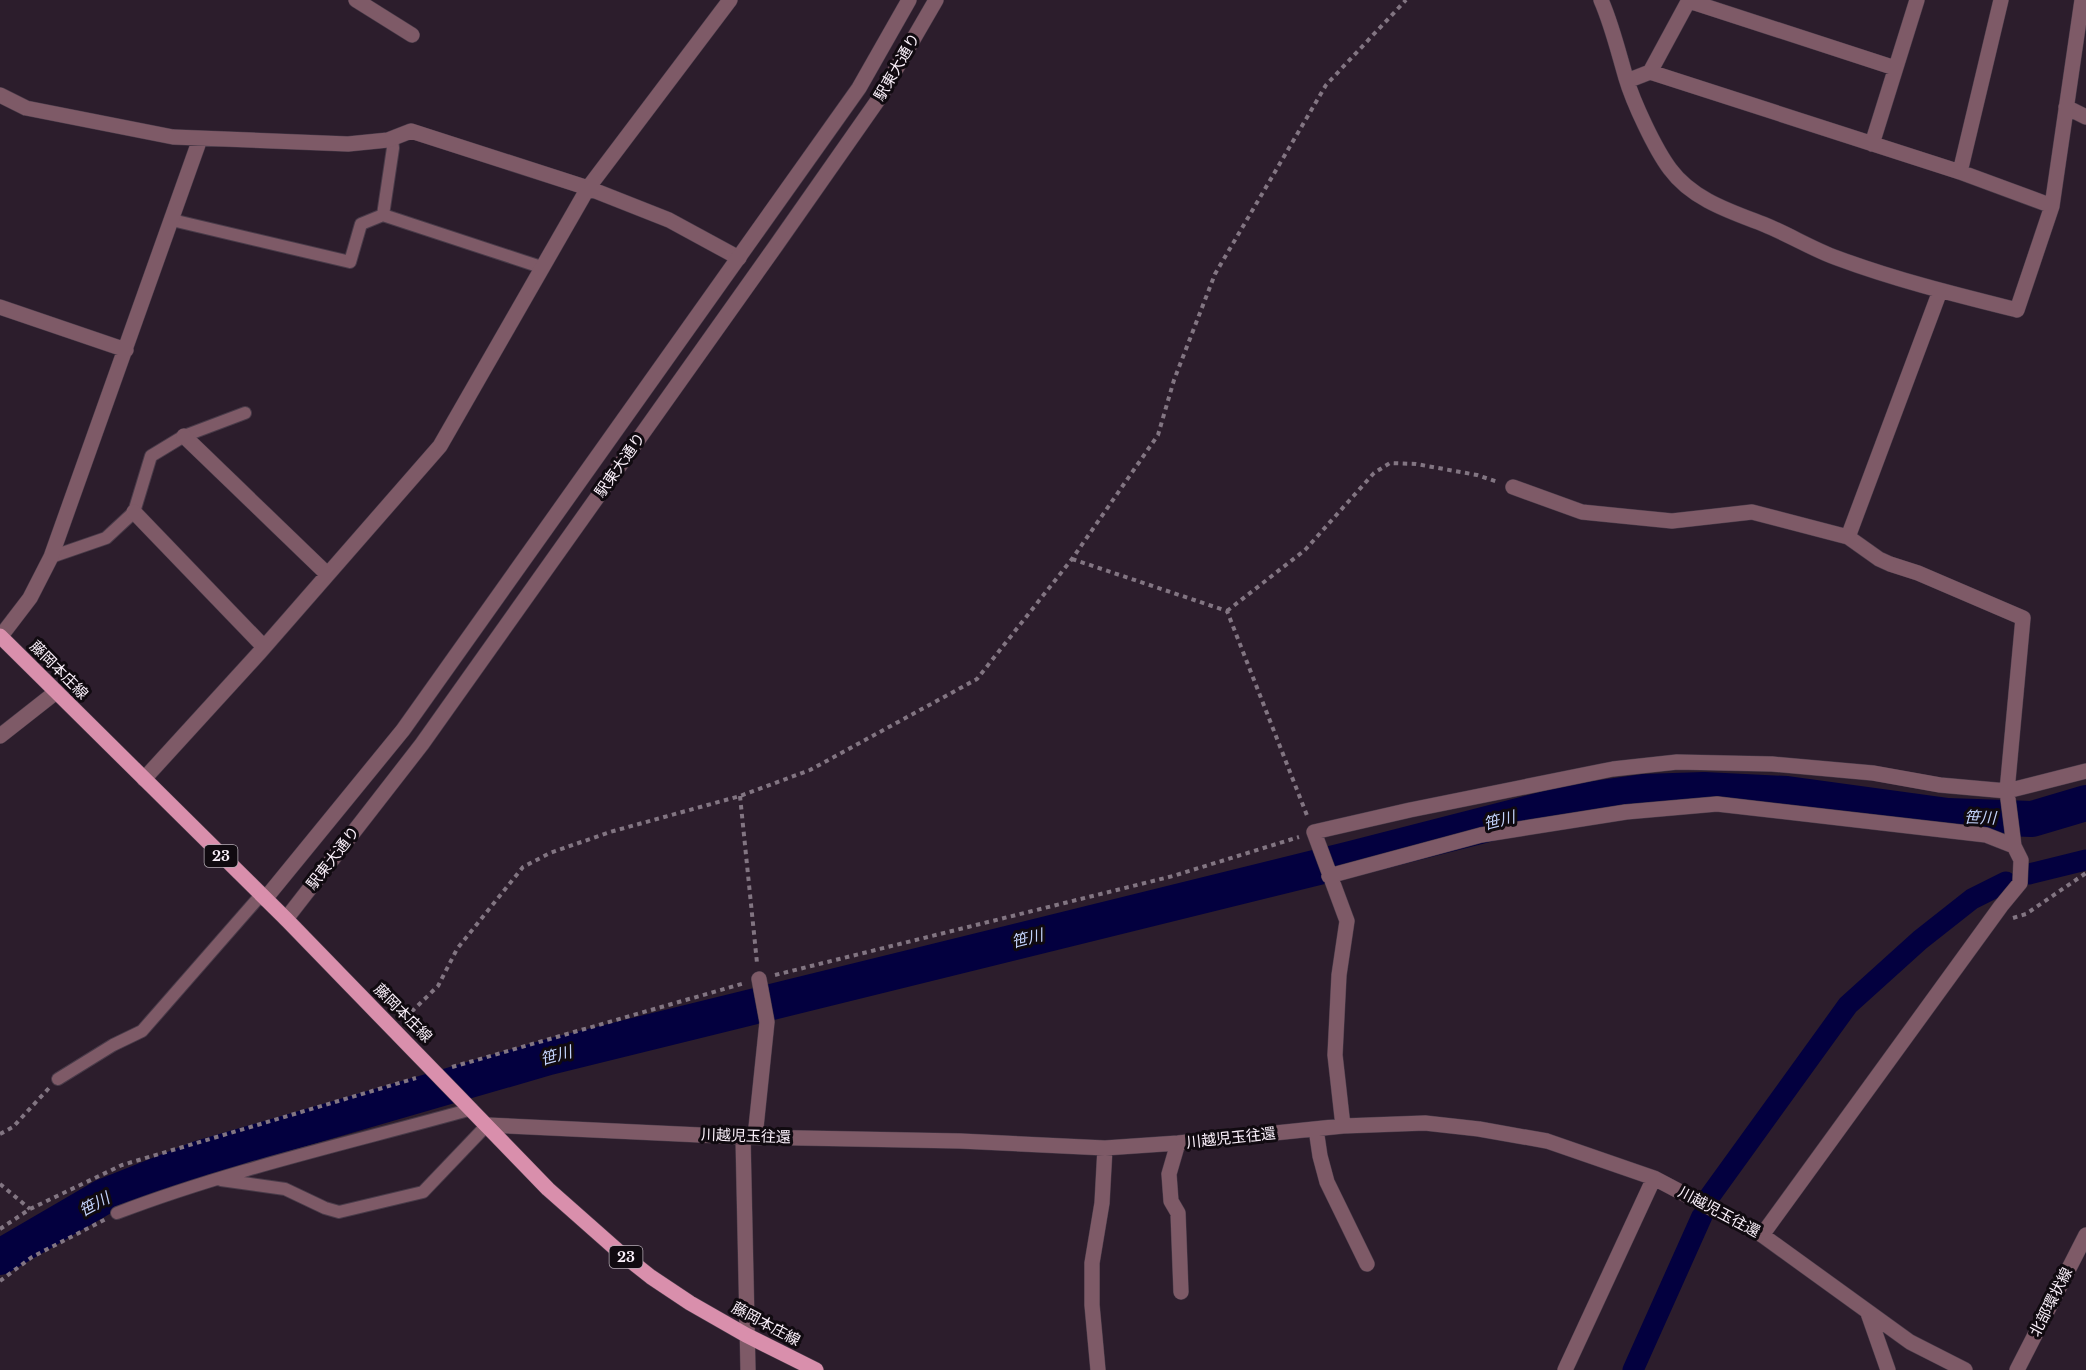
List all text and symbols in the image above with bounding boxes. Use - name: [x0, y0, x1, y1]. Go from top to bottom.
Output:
- street label: 駅東大通り: [870, 30, 924, 104]
- street label: 駅東大通り: [590, 429, 649, 501]
- street label: 藤岡本庄線: [26, 636, 93, 703]
- water label: 笹川: [1481, 806, 1519, 834]
- water label: 笹川: [1964, 806, 1998, 828]
- street label: 駅東大通り: [302, 822, 363, 893]
- road number: 23: [204, 845, 238, 867]
- water label: 笹川: [1009, 924, 1047, 952]
- street label: 藤岡本庄線: [370, 979, 437, 1046]
- water label: 笹川: [538, 1041, 576, 1069]
- street label: 川越児玉往還: [1185, 1123, 1277, 1152]
- street label: 川越児玉往還: [701, 1124, 791, 1147]
- street label: 川越児玉往還: [1675, 1182, 1763, 1241]
- water label: 笹川: [75, 1187, 115, 1220]
- road number: 23: [610, 1246, 642, 1268]
- street label: 北部環状線: [2025, 1264, 2076, 1340]
- street label: 藤岡本庄線: [729, 1298, 804, 1350]

